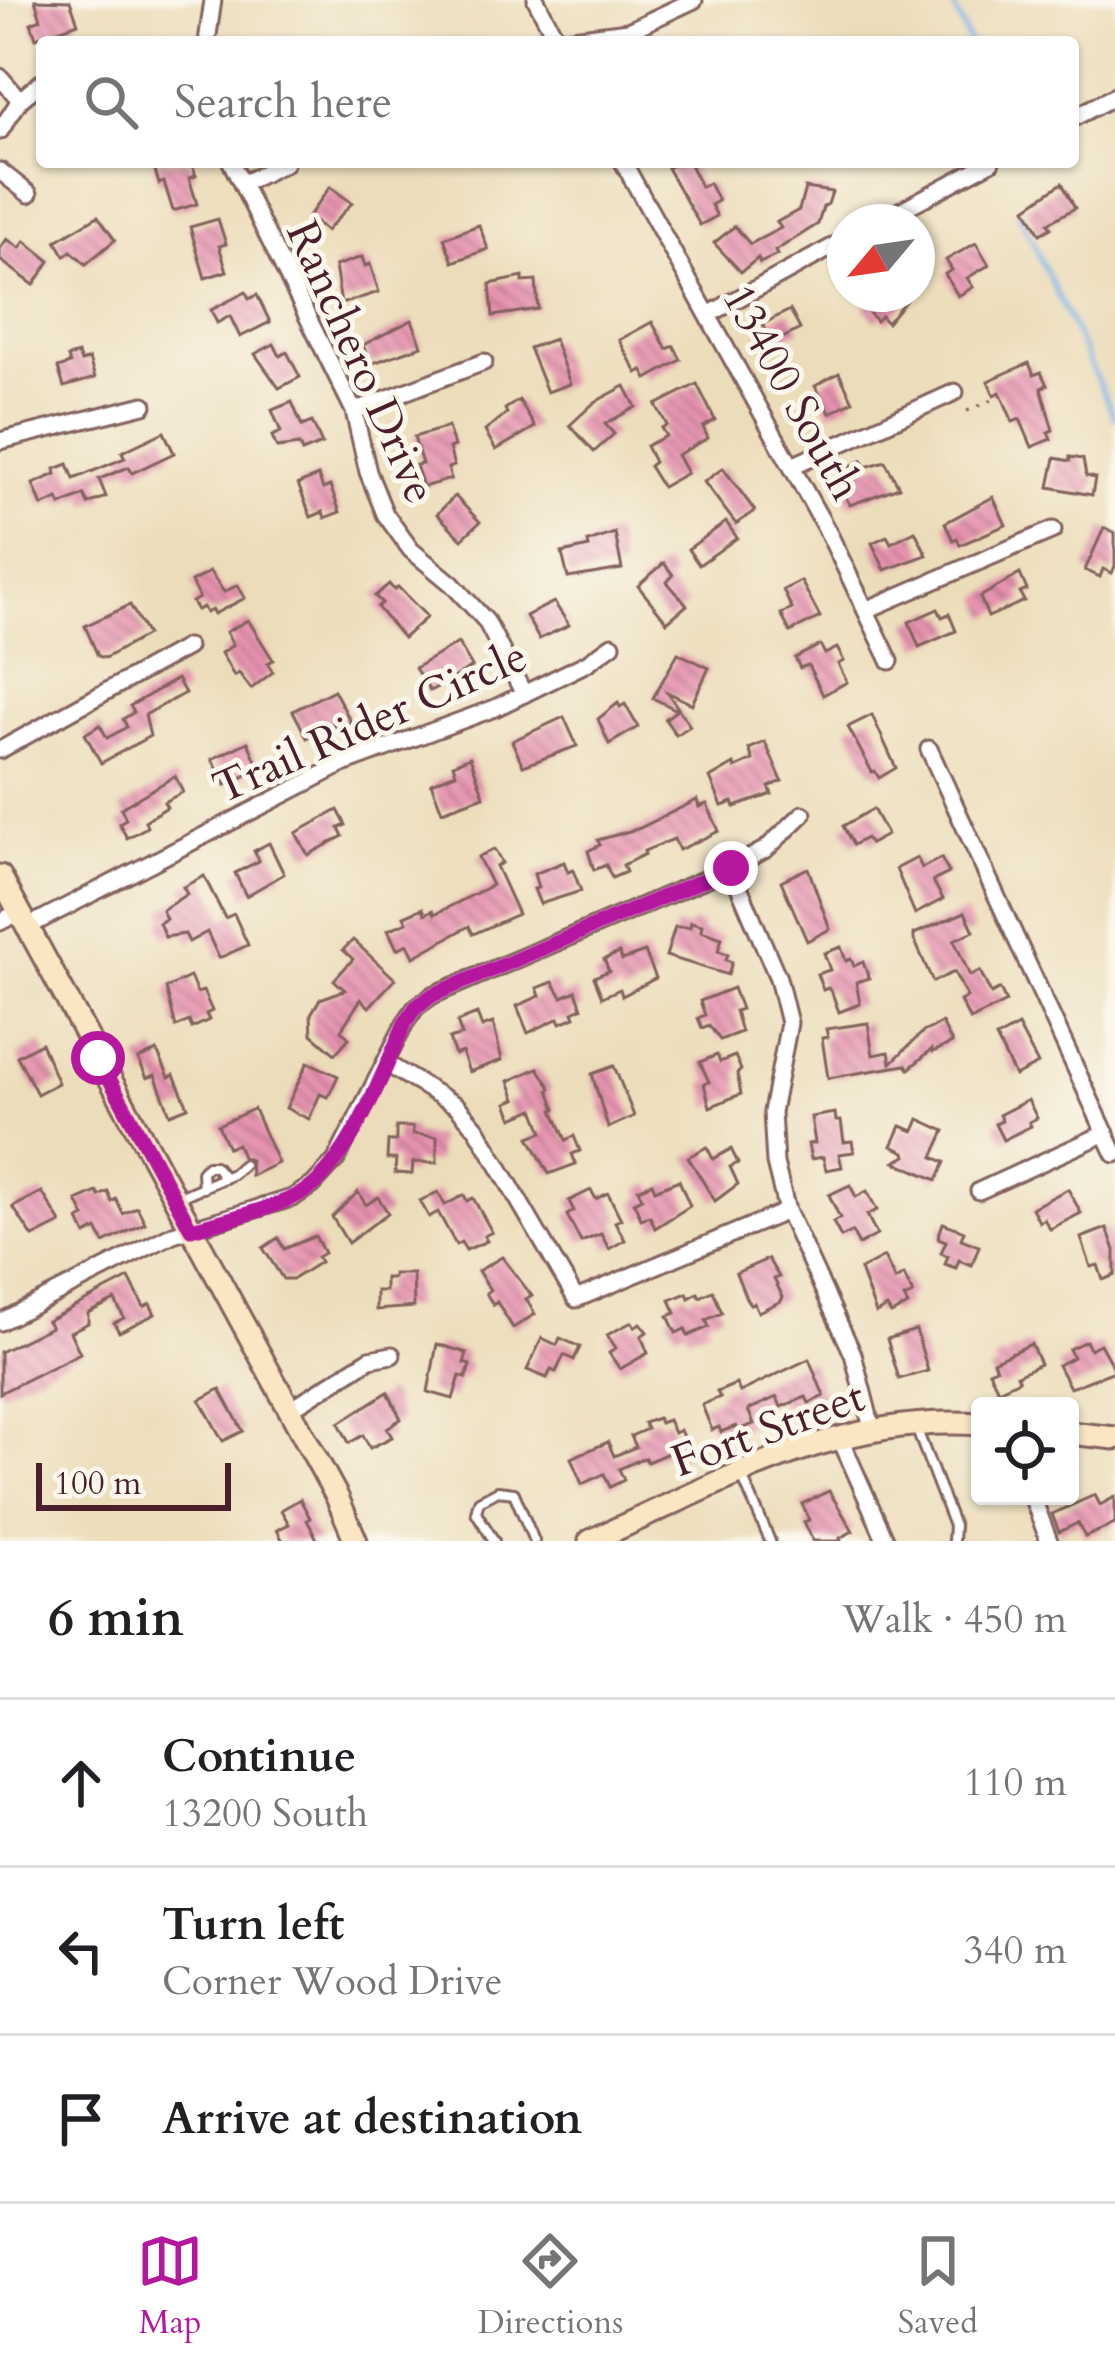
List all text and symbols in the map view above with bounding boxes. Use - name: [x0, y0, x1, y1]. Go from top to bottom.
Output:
- search box: [36, 36, 1079, 168]
- icon: search: [78, 69, 144, 135]
- text: Search here: [174, 72, 392, 133]
- north arrow: [827, 204, 935, 312]
- street label: Ranchero Drive: [271, 211, 451, 513]
- street label: 13400 South: [708, 273, 876, 511]
- street label: Trail Rider Circle: [203, 625, 537, 819]
- route end: [704, 841, 758, 895]
- route start: [71, 1031, 125, 1085]
- street label: Fort Street: [663, 1366, 873, 1492]
- map controls: [971, 1397, 1079, 1505]
- button: locate: [971, 1397, 1079, 1505]
- scale bar: [36, 1457, 231, 1510]
- text: 100 m: [54, 1461, 141, 1506]
- text: 6 min: [48, 1584, 184, 1654]
- text: Walk · 450 m: [842, 1593, 1067, 1646]
- text: Continue: [162, 1726, 356, 1787]
- icon: ahead: [48, 1750, 114, 1816]
- text: 110 m: [964, 1756, 1067, 1809]
- text: 13200 South: [162, 1787, 368, 1840]
- text: Turn left: [162, 1894, 344, 1955]
- icon: left: [48, 1918, 114, 1984]
- text: 340 m: [964, 1924, 1067, 1977]
- text: Corner Wood Drive: [162, 1955, 503, 2008]
- icon: arrive: [48, 2086, 114, 2152]
- text: Arrive at destination: [162, 2088, 582, 2149]
- tab: Map: [137, 2228, 203, 2345]
- tab: Directions: [478, 2228, 623, 2345]
- tab: Saved: [898, 2228, 978, 2345]

